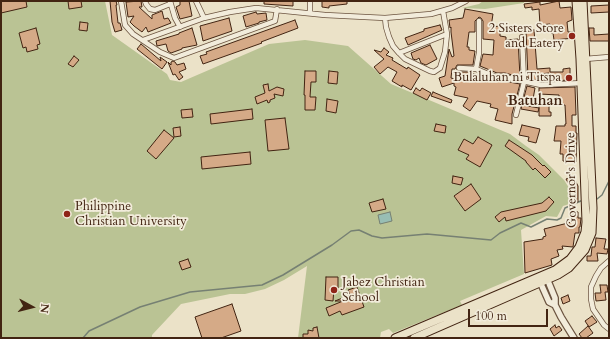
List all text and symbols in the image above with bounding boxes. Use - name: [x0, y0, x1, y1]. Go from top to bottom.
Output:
- place label: 2 Sisters Store and Eatery: [488, 21, 564, 52]
- marker: 2 Sisters Store and Eatery: [567, 31, 577, 41]
- place label: Bulaluhan ni Titspa: [453, 70, 561, 86]
- marker: Bulaluhan ni Titspa: [564, 73, 574, 83]
- district label: Batuhan: [508, 94, 562, 110]
- street label: Governor's Drive: [563, 132, 581, 228]
- place label: Philippine Christian University: [75, 199, 187, 230]
- marker: Philippine Christian University: [62, 209, 72, 219]
- place label: Jabez Christian School: [342, 275, 425, 306]
- marker: Jabez Christian School: [329, 285, 339, 295]
- north arrow: [12, 287, 52, 327]
- scale bar: [470, 301, 550, 327]
- text: N: [36, 303, 52, 314]
- text: 100 m: [475, 308, 507, 324]

